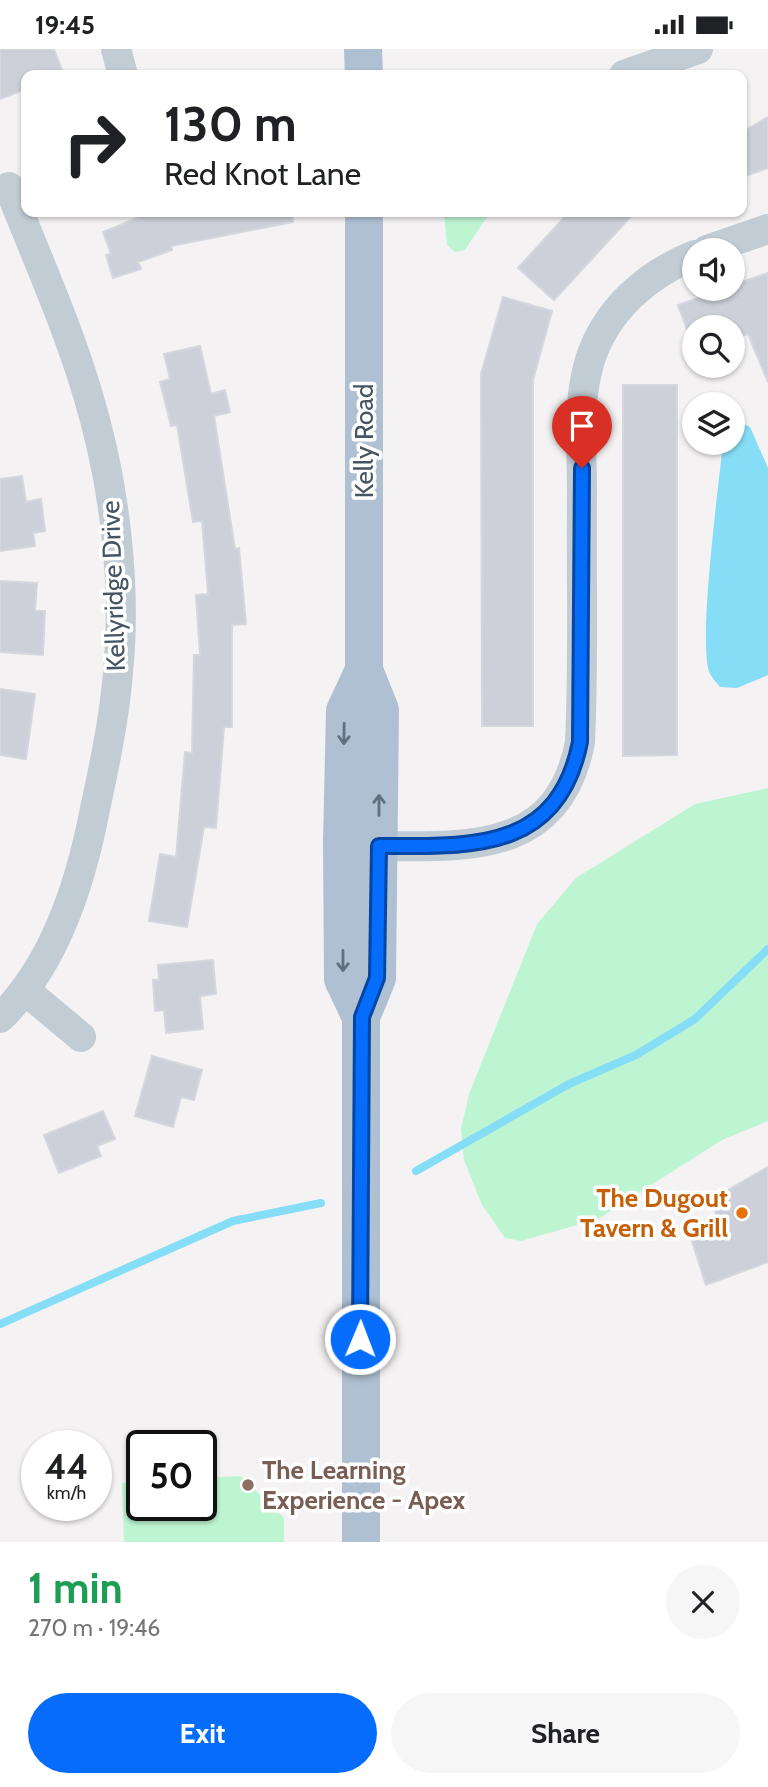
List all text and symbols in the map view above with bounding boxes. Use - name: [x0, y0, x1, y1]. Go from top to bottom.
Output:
- text: 19:45: [35, 9, 95, 41]
- text: 130 m: [164, 94, 297, 153]
- icon: right: [49, 98, 140, 189]
- text: Red Knot Lane: [164, 154, 361, 193]
- map controls: [682, 238, 745, 455]
- button: sound: [682, 238, 745, 301]
- button: search: [682, 315, 745, 378]
- street label: Kelly Road: [348, 384, 380, 498]
- button: layers: [682, 392, 745, 455]
- pin: [552, 396, 612, 468]
- icon: arrive: [563, 407, 601, 445]
- street label: Kellyridge Drive: [94, 500, 132, 672]
- one-way arrow: [337, 722, 351, 745]
- one-way arrow: [372, 793, 386, 816]
- one-way arrow: [336, 950, 350, 973]
- place label: The Dugout Tavern & Grill: [580, 1182, 728, 1244]
- marker: The Dugout Tavern & Grill: [734, 1205, 750, 1221]
- position arrow: [323, 1302, 397, 1376]
- speed limit sign: 50: [126, 1430, 217, 1521]
- text: 44: [45, 1445, 88, 1488]
- place label: The Learning Experience - Apex: [262, 1454, 465, 1516]
- marker: The Learning Experience - Apex: [240, 1477, 256, 1493]
- text: km/h: [47, 1482, 86, 1504]
- text: 1 min: [28, 1562, 123, 1614]
- button: close: [666, 1565, 740, 1639]
- text: 270 m · 19:46: [28, 1614, 160, 1642]
- button: Exit: [28, 1693, 377, 1773]
- button: Share: [391, 1693, 740, 1773]

